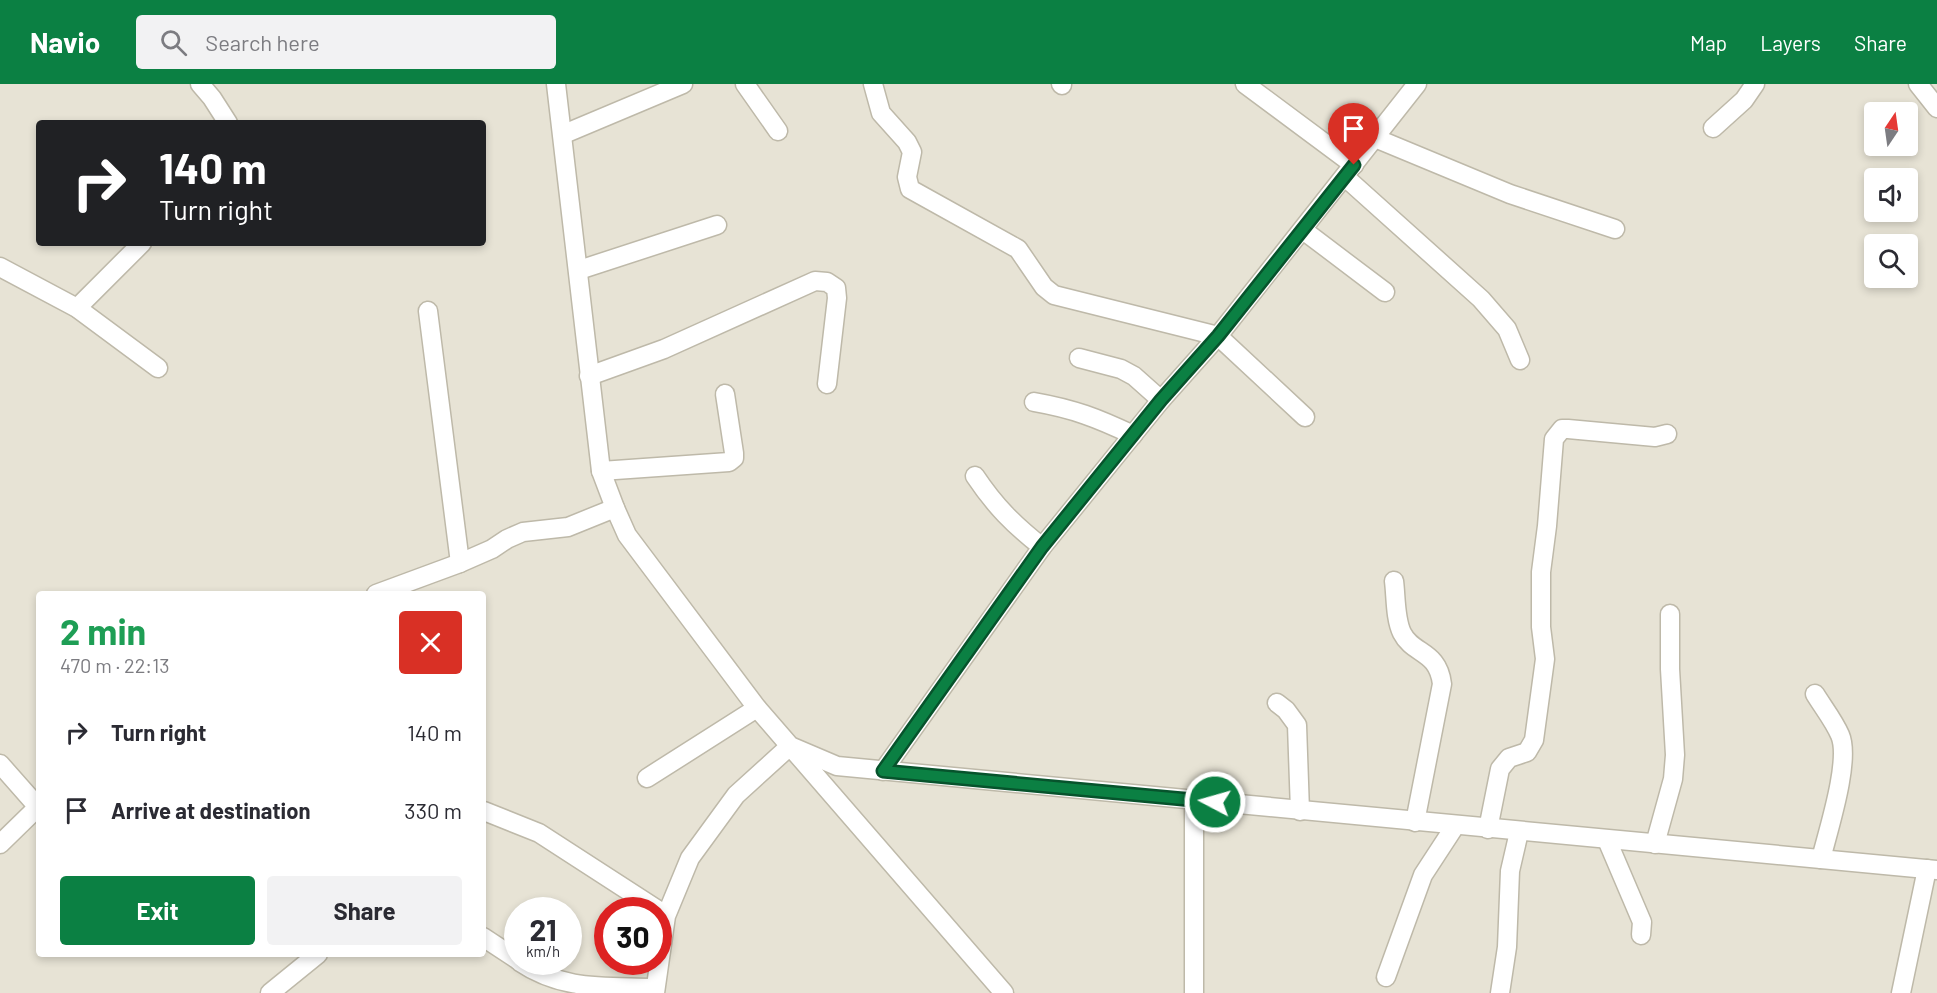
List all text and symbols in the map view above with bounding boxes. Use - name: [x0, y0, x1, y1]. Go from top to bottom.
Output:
- search box: [136, 15, 556, 69]
- text: Navio: [30, 25, 100, 59]
- icon: search: [157, 26, 190, 59]
- text: Search here: [205, 29, 320, 55]
- text: Map: [1690, 30, 1727, 55]
- text: Layers: [1760, 30, 1821, 55]
- text: Share: [1854, 30, 1907, 55]
- north arrow: [1864, 102, 1918, 156]
- map controls: [1864, 102, 1918, 288]
- pin: [1328, 103, 1379, 165]
- icon: arrive: [1337, 112, 1370, 145]
- text: 140 m: [159, 142, 267, 192]
- icon: right: [60, 144, 138, 222]
- button: sound: [1864, 168, 1918, 222]
- text: Turn right: [159, 193, 273, 225]
- button: search: [1864, 234, 1918, 288]
- text: 2 min: [60, 609, 146, 652]
- button: close: [399, 611, 462, 674]
- text: 470 m · 22:13: [60, 653, 169, 677]
- icon: right: [60, 716, 93, 749]
- text: Turn right: [111, 719, 206, 745]
- text: 140 m: [407, 719, 462, 745]
- position arrow: [1183, 770, 1247, 834]
- icon: arrive: [60, 794, 93, 827]
- text: Arrive at destination: [111, 797, 310, 823]
- text: 330 m: [404, 797, 462, 823]
- button: Exit: [60, 876, 255, 945]
- button: Share: [267, 876, 462, 945]
- speed limit sign: 30: [594, 897, 672, 975]
- text: 21: [529, 911, 557, 947]
- text: km/h: [526, 942, 560, 960]

